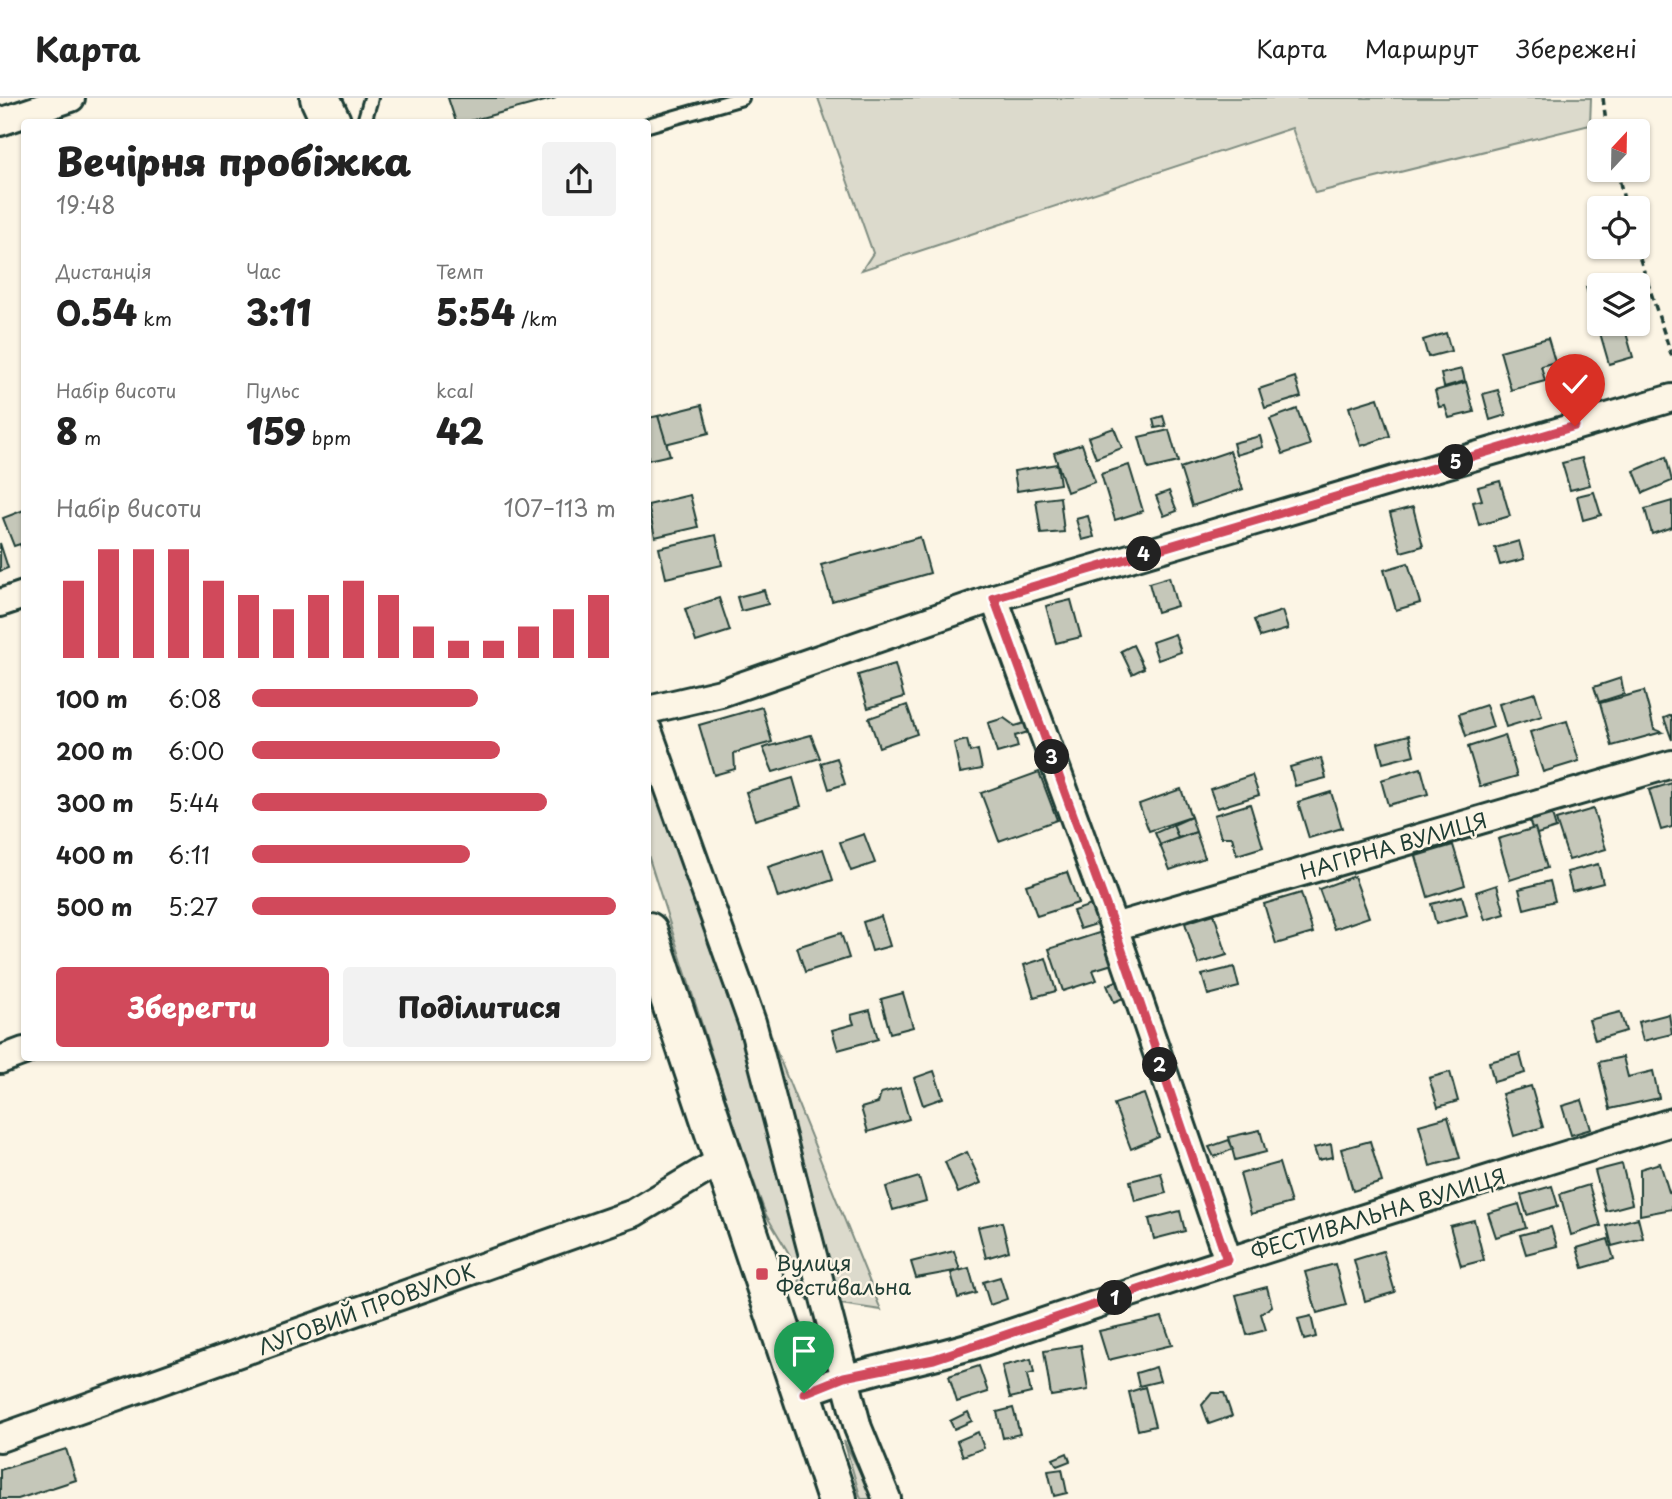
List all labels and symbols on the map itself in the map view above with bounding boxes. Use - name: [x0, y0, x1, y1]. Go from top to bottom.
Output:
- north arrow: [1587, 119, 1650, 182]
- pin: [1545, 354, 1605, 426]
- pin: 5: [1438, 444, 1474, 480]
- pin: 4: [1126, 536, 1162, 572]
- pin: 3: [1034, 740, 1070, 774]
- street label: НАГІРНА ВУЛИЦЯ: [1296, 803, 1490, 887]
- pin: 2: [1142, 1048, 1178, 1082]
- street label: ФЕСТИВАЛЬНА ВУЛИЦЯ: [1247, 1159, 1509, 1267]
- place label: Вулиця Фестивальна: [776, 1246, 911, 1302]
- street label: ЛУГОВИЙ ПРОВУЛОК: [253, 1254, 479, 1362]
- marker: Вулиця Фестивальна: [754, 1266, 770, 1282]
- pin: 1: [1098, 1280, 1132, 1316]
- pin: [774, 1321, 834, 1393]

